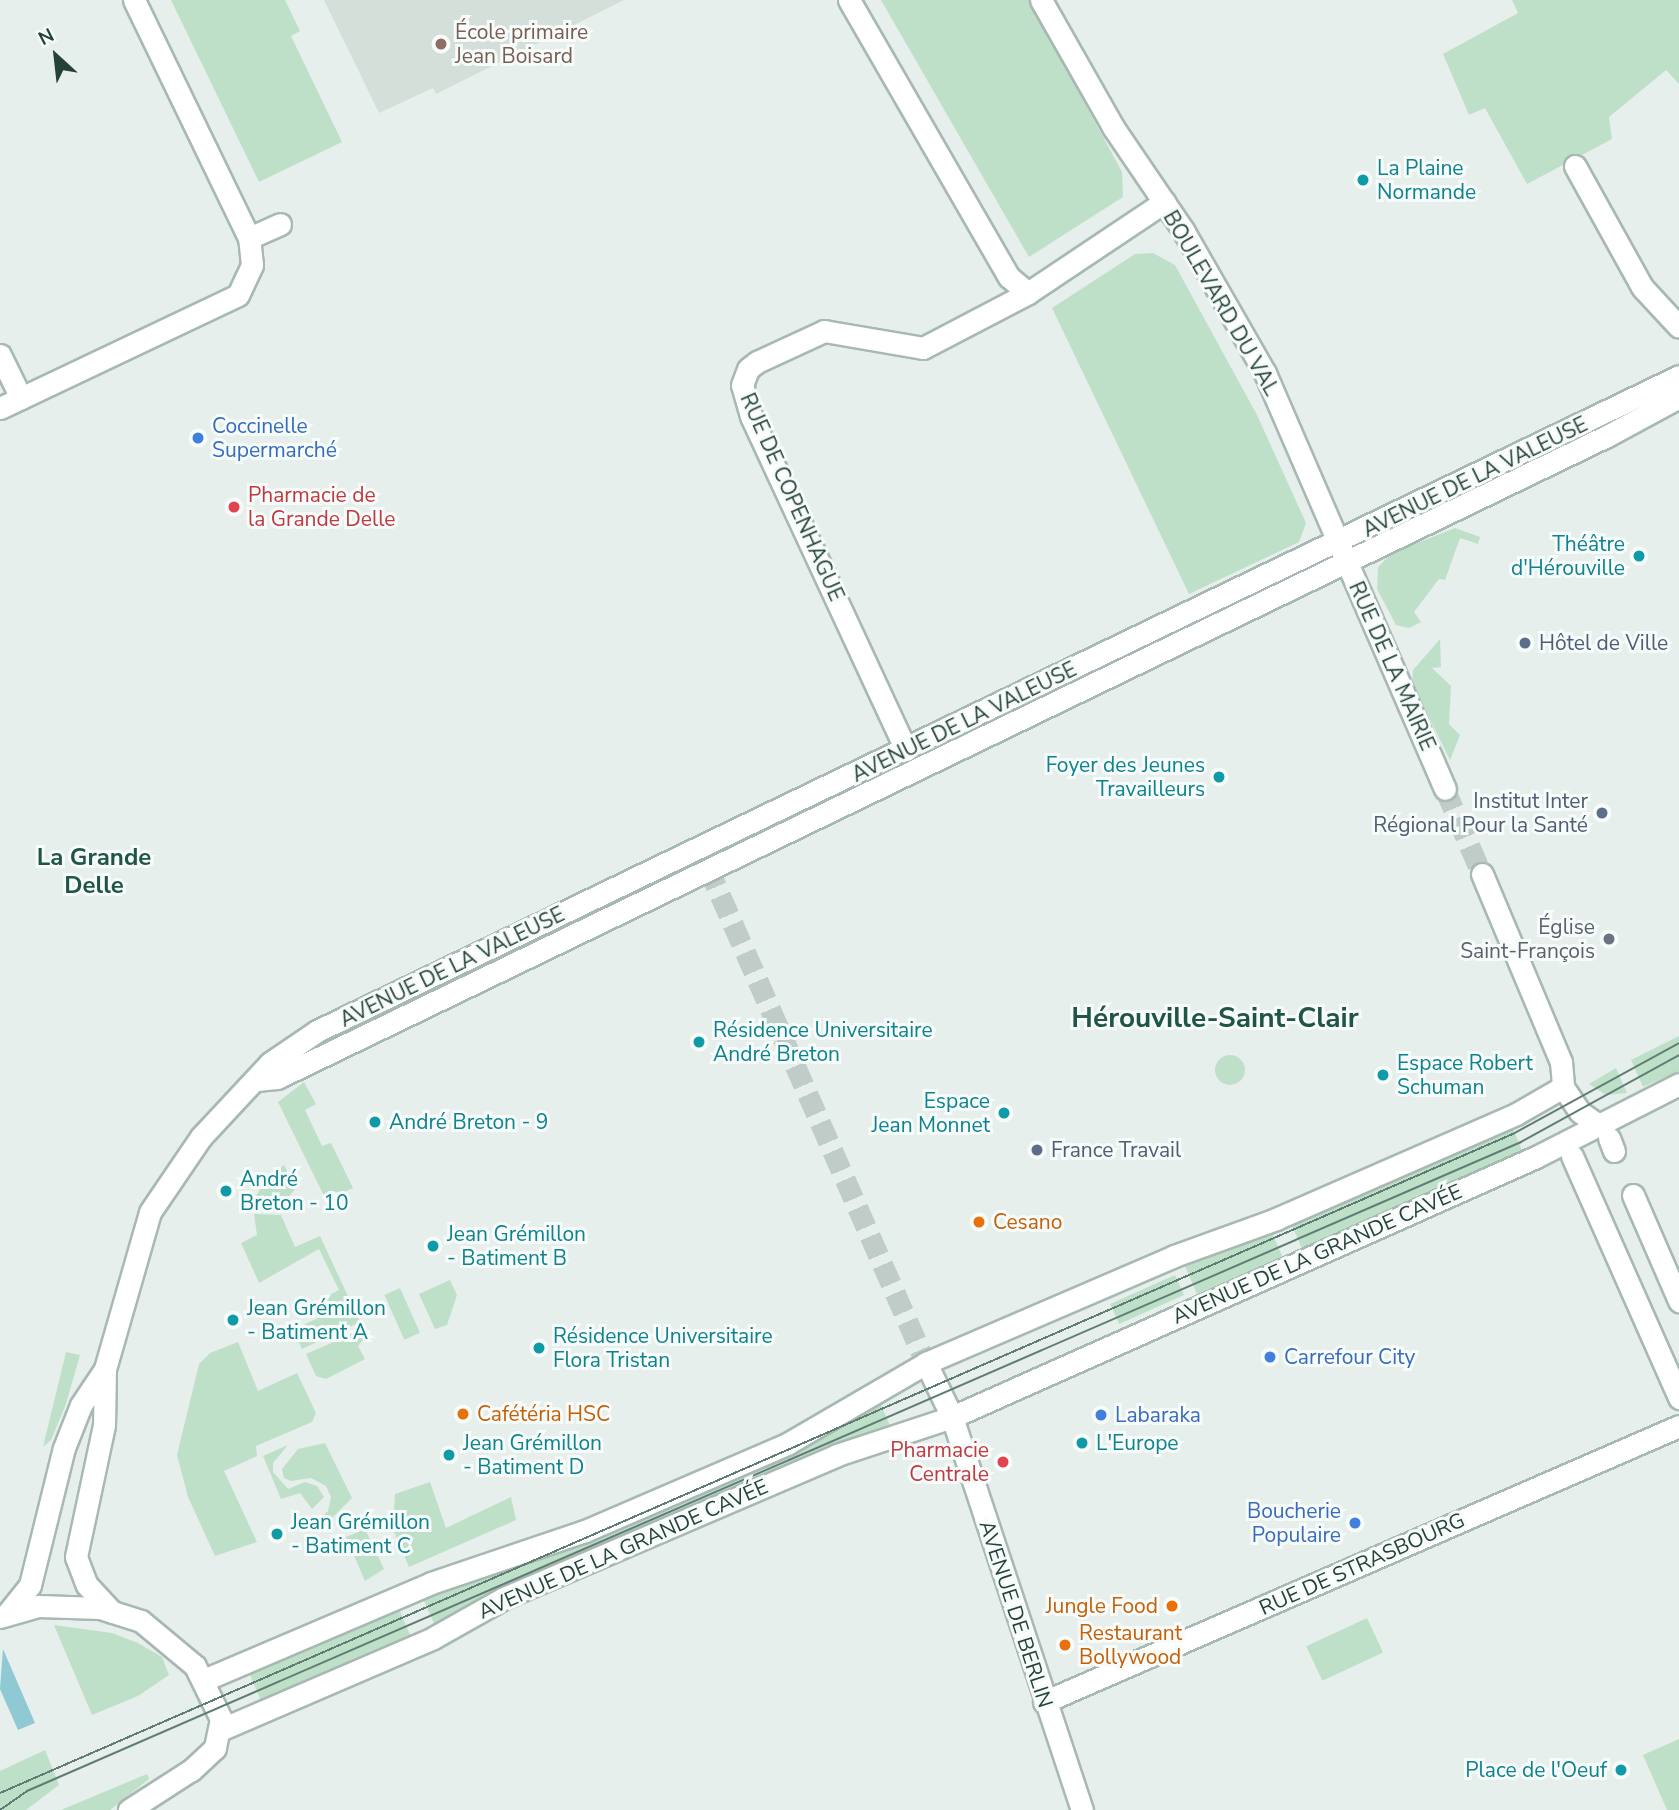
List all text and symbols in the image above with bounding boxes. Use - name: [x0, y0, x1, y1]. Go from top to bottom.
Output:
- place label: École primaire Jean Boisard: [455, 19, 588, 69]
- north arrow: [21, 21, 91, 91]
- text: N: [34, 22, 59, 52]
- marker: École primaire Jean Boisard: [433, 36, 449, 52]
- place label: La Plaine Normande: [1377, 155, 1476, 205]
- marker: La Plaine Normande: [1355, 172, 1371, 188]
- street label: BOULEVARD DU VAL: [1158, 206, 1284, 400]
- street label: RUE DE COPENHAGUE: [735, 389, 849, 605]
- street label: AVENUE DE LA VALEUSE: [1358, 412, 1592, 542]
- place label: Coccinelle Supermarché: [212, 413, 337, 463]
- marker: Coccinelle Supermarché: [190, 430, 206, 446]
- place label: Pharmacie de la Grande Delle: [248, 482, 396, 532]
- marker: Pharmacie de la Grande Delle: [226, 499, 242, 515]
- place label: Théâtre d'Hérouville: [1511, 531, 1625, 581]
- marker: Théâtre d'Hérouville: [1631, 548, 1647, 564]
- street label: RUE DE LA MAIRIE: [1343, 578, 1441, 754]
- place label: Hôtel de Ville: [1539, 630, 1668, 656]
- marker: Hôtel de Ville: [1517, 635, 1533, 651]
- street label: AVENUE DE LA VALEUSE: [847, 657, 1081, 787]
- place label: Foyer des Jeunes Travailleurs: [1046, 752, 1205, 802]
- marker: Foyer des Jeunes Travailleurs: [1211, 769, 1227, 785]
- place label: Institut Inter Régional Pour la Santé: [1373, 788, 1588, 838]
- marker: Institut Inter Régional Pour la Santé: [1594, 805, 1610, 821]
- district label: La Grande Delle: [37, 844, 151, 900]
- street label: AVENUE DE LA VALEUSE: [335, 902, 569, 1032]
- place label: Église Saint-François: [1460, 914, 1595, 964]
- marker: Église Saint-François: [1601, 931, 1617, 947]
- district label: Hérouville-Saint-Clair: [1071, 1001, 1359, 1035]
- place label: Résidence Universitaire André Breton: [713, 1017, 933, 1067]
- marker: Résidence Universitaire André Breton: [691, 1034, 707, 1050]
- place label: Espace Robert Schuman: [1397, 1050, 1533, 1100]
- marker: Espace Robert Schuman: [1375, 1067, 1391, 1083]
- place label: Espace Jean Monnet: [872, 1088, 990, 1138]
- marker: Espace Jean Monnet: [996, 1105, 1012, 1121]
- place label: André Breton - 9: [389, 1109, 548, 1135]
- marker: André Breton - 9: [367, 1114, 383, 1130]
- place label: France Travail: [1051, 1137, 1181, 1163]
- marker: France Travail: [1029, 1142, 1045, 1158]
- place label: André Breton - 10: [240, 1166, 348, 1216]
- street label: AVENUE DE LA GRANDE CAVÉE: [1168, 1179, 1466, 1329]
- marker: André Breton - 10: [218, 1183, 234, 1199]
- place label: Cesano: [993, 1209, 1062, 1235]
- marker: Cesano: [971, 1214, 987, 1230]
- place label: Jean Grémillon - Batiment B: [447, 1221, 586, 1271]
- marker: Jean Grémillon - Batiment B: [425, 1238, 441, 1254]
- place label: Jean Grémillon - Batiment A: [247, 1295, 386, 1345]
- marker: Jean Grémillon - Batiment A: [225, 1312, 241, 1328]
- place label: Résidence Universitaire Flora Tristan: [553, 1323, 773, 1373]
- marker: Résidence Universitaire Flora Tristan: [531, 1340, 547, 1356]
- place label: Carrefour City: [1284, 1344, 1415, 1370]
- marker: Carrefour City: [1262, 1349, 1278, 1365]
- place label: Cafétéria HSC: [477, 1401, 610, 1427]
- place label: Labaraka: [1115, 1402, 1201, 1428]
- marker: Cafétéria HSC: [455, 1406, 471, 1422]
- marker: Labaraka: [1093, 1407, 1109, 1423]
- place label: Jean Grémillon - Batiment D: [463, 1430, 602, 1480]
- place label: L'Europe: [1096, 1430, 1179, 1456]
- marker: L'Europe: [1074, 1435, 1090, 1451]
- place label: Pharmacie Centrale: [890, 1437, 989, 1487]
- marker: Jean Grémillon - Batiment D: [441, 1447, 457, 1463]
- marker: Pharmacie Centrale: [995, 1454, 1011, 1470]
- street label: AVENUE DE LA GRANDE CAVÉE: [474, 1474, 772, 1624]
- place label: Boucherie Populaire: [1247, 1498, 1341, 1548]
- street label: RUE DE STRASBOURG: [1255, 1507, 1469, 1621]
- place label: Jean Grémillon - Batiment C: [291, 1509, 430, 1559]
- marker: Boucherie Populaire: [1347, 1515, 1363, 1531]
- street label: AVENUE DE BERLIN: [974, 1517, 1058, 1711]
- marker: Jean Grémillon - Batiment C: [269, 1526, 285, 1542]
- place label: Jungle Food: [1046, 1593, 1158, 1619]
- marker: Jungle Food: [1164, 1598, 1180, 1614]
- place label: Restaurant Bollywood: [1079, 1620, 1182, 1670]
- marker: Restaurant Bollywood: [1057, 1637, 1073, 1653]
- place label: Place de l'Oeuf: [1465, 1757, 1607, 1783]
- marker: Place de l'Oeuf: [1613, 1762, 1629, 1778]

